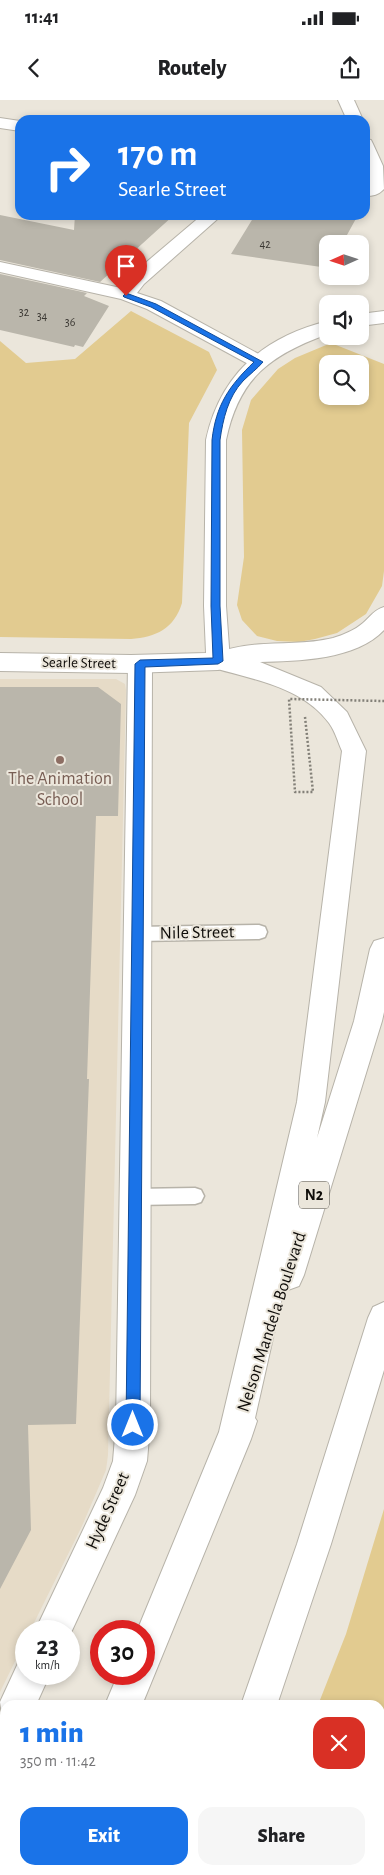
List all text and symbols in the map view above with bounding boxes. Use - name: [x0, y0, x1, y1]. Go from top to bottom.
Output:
- text: 11:41: [25, 8, 59, 27]
- icon: back: [20, 54, 48, 82]
- icon: share: [336, 54, 364, 82]
- text: Routely: [157, 57, 227, 79]
- icon: right: [35, 135, 100, 200]
- text: 170 m: [118, 137, 198, 172]
- text: Searle Street: [118, 178, 226, 200]
- north arrow: [319, 235, 369, 285]
- map controls: [319, 235, 369, 405]
- house number: 42: [259, 238, 271, 250]
- pin: [105, 245, 147, 296]
- icon: arrive: [112, 252, 140, 280]
- button: sound: [319, 295, 369, 345]
- house number: 32: [19, 306, 30, 318]
- house number: 34: [37, 310, 48, 322]
- house number: 36: [65, 316, 76, 328]
- button: search: [319, 355, 369, 405]
- street label: Searle Street: [42, 655, 116, 671]
- marker: The Animation School: [54, 754, 66, 766]
- place label: The Animation School: [8, 770, 112, 809]
- street label: Nile Street: [159, 923, 235, 943]
- road number: N2: [299, 1182, 329, 1208]
- street label: Nelson Mandela Boulevard: [234, 1230, 310, 1414]
- position arrow: [106, 1398, 158, 1450]
- street label: Hyde Street: [83, 1470, 133, 1552]
- speed limit sign: 30: [90, 1620, 155, 1685]
- text: 23: [36, 1634, 59, 1659]
- text: km/h: [35, 1659, 60, 1671]
- button: close: [313, 1717, 365, 1769]
- text: 1 min: [20, 1718, 84, 1748]
- text: 350 m · 11:42: [20, 1753, 96, 1769]
- button: Exit: [20, 1807, 188, 1865]
- button: Share: [198, 1807, 365, 1865]

